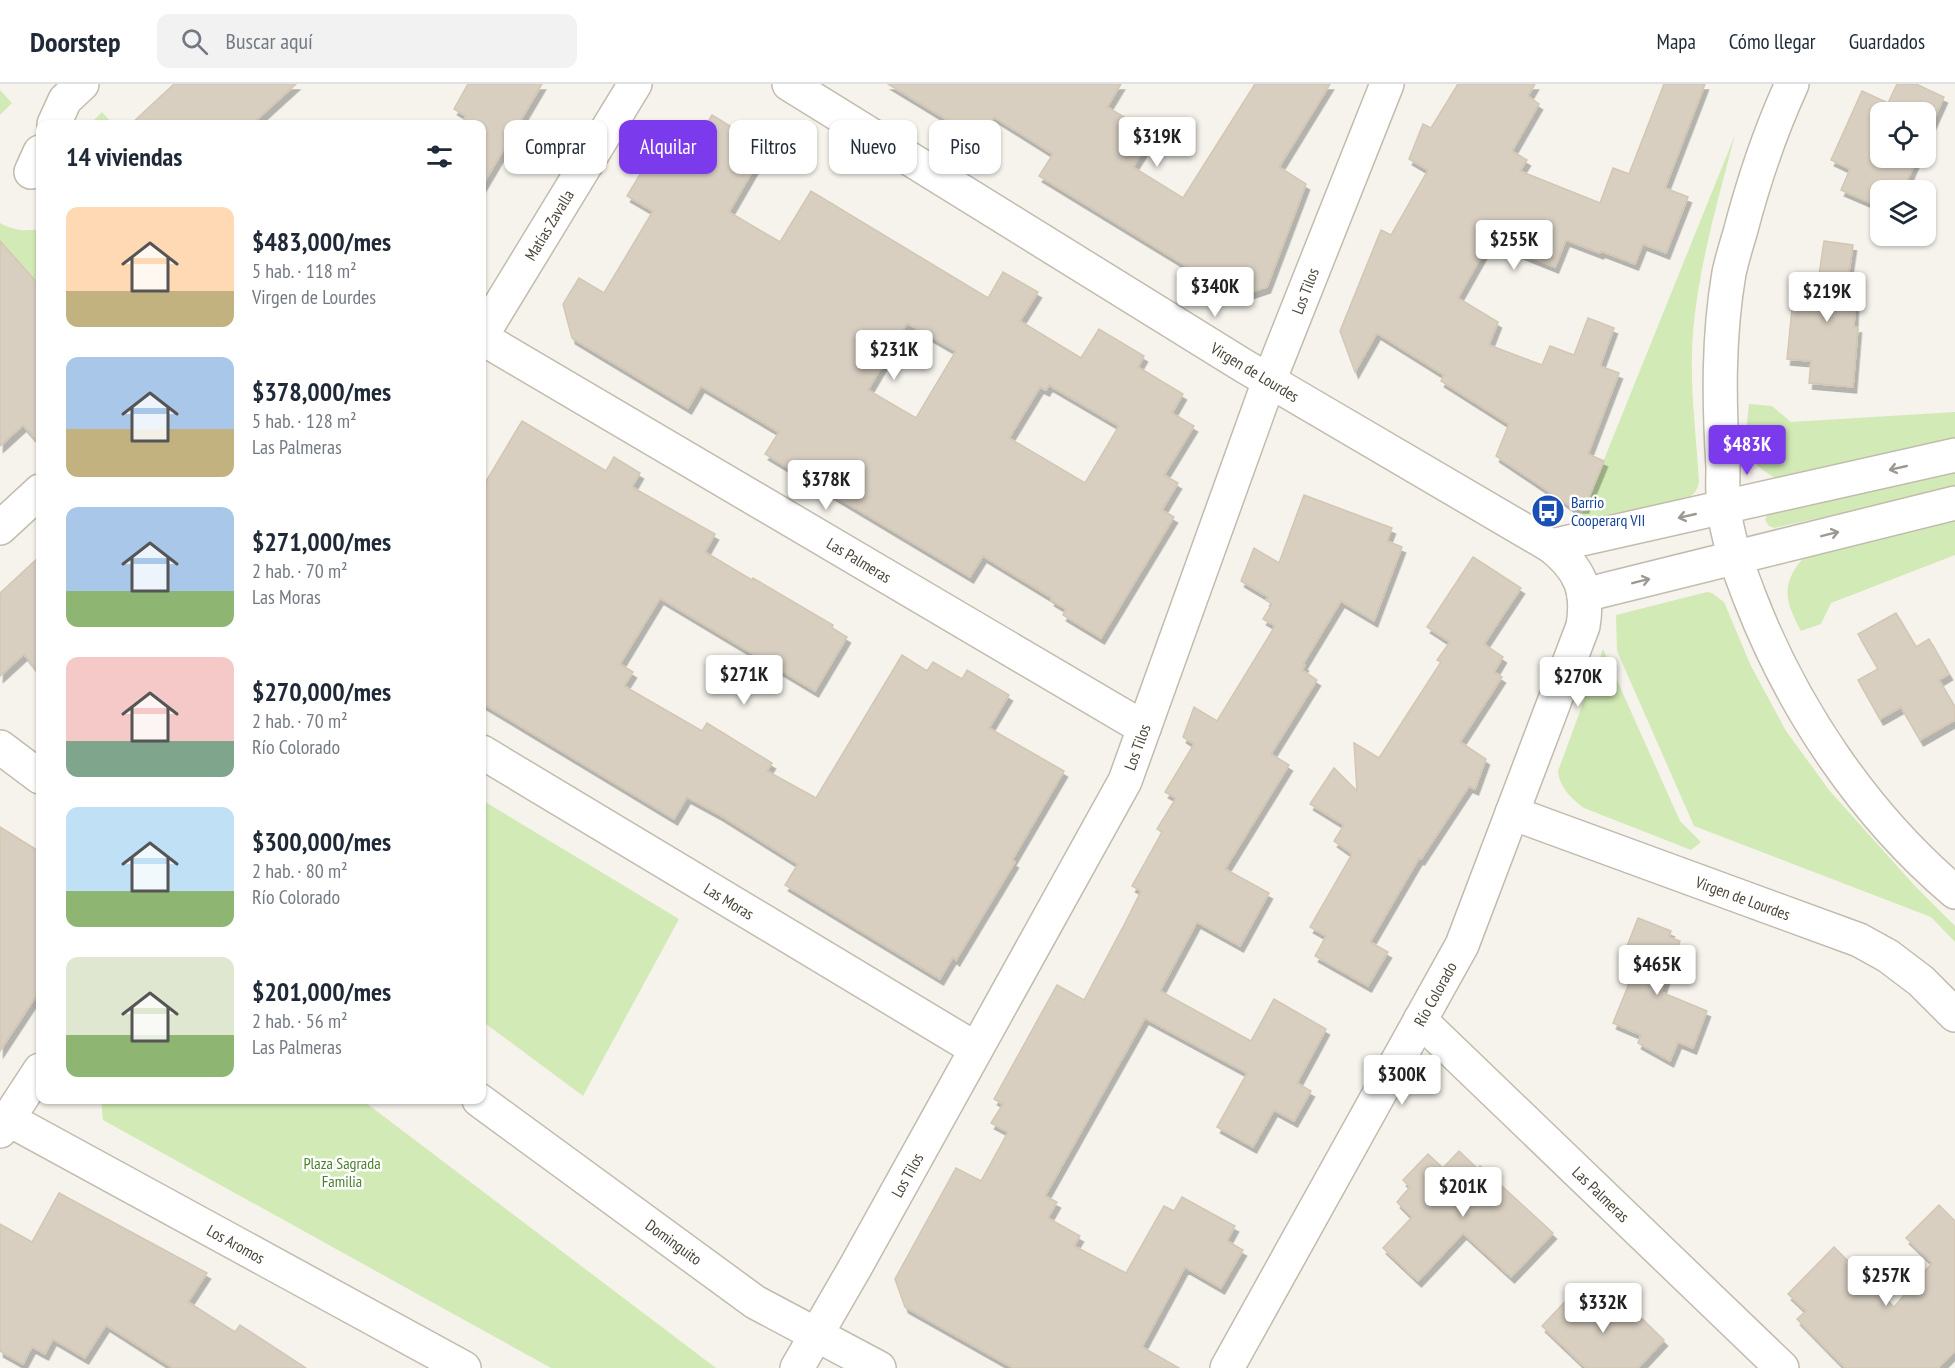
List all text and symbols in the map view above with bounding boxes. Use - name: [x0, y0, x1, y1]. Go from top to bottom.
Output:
- search box: [157, 14, 577, 68]
- text: Doorstep: [30, 23, 121, 60]
- icon: search: [178, 25, 211, 58]
- text: Buscar aquí: [226, 27, 313, 55]
- text: Mapa: [1657, 28, 1696, 55]
- text: Cómo llegar: [1729, 28, 1816, 55]
- text: Guardados: [1849, 28, 1925, 55]
- map controls: [1870, 102, 1936, 246]
- button: locate: [1870, 102, 1936, 168]
- pin: $319K: [1115, 117, 1199, 168]
- chip: Comprar: [504, 120, 607, 174]
- chip: Alquilar: [619, 120, 717, 174]
- chip: Filtros: [729, 120, 817, 174]
- chip: Nuevo: [829, 120, 917, 174]
- chip: Piso: [929, 120, 1001, 174]
- text: $319K: [1133, 123, 1181, 149]
- text: 14 viviendas: [66, 140, 182, 173]
- icon: filters: [423, 140, 456, 173]
- button: layers: [1870, 180, 1936, 246]
- street label: Matías Zavalla: [520, 186, 578, 264]
- pin: $255K: [1472, 220, 1556, 271]
- text: $483,000/mes: [252, 225, 391, 258]
- text: $255K: [1490, 226, 1538, 252]
- icon: home: [114, 231, 186, 303]
- text: 5 hab. · 118 m²: [252, 258, 357, 284]
- street label: Los Tilos: [1287, 265, 1323, 317]
- pin: $340K: [1173, 267, 1257, 318]
- pin: $219K: [1785, 272, 1869, 323]
- text: $340K: [1191, 273, 1239, 299]
- text: $219K: [1803, 278, 1851, 304]
- text: Virgen de Lourdes: [252, 284, 376, 310]
- pin: $231K: [852, 330, 936, 381]
- text: $231K: [870, 336, 918, 362]
- street label: Virgen de Lourdes: [1206, 337, 1303, 406]
- text: $378,000/mes: [252, 375, 391, 408]
- icon: home: [114, 381, 186, 453]
- text: 5 hab. · 128 m²: [252, 408, 357, 434]
- pin: $483K: [1705, 425, 1789, 476]
- text: $483K: [1723, 431, 1771, 457]
- text: Las Palmeras: [252, 434, 342, 460]
- pin: $378K: [784, 460, 868, 511]
- one-way arrow: [1889, 463, 1908, 474]
- text: $378K: [802, 466, 850, 492]
- place label: Barrio Cooperarq VII: [1571, 492, 1645, 530]
- bus stop icon: Barrio Cooperarq VII: [1530, 493, 1566, 529]
- one-way arrow: [1678, 510, 1697, 522]
- text: $271,000/mes: [252, 525, 391, 558]
- one-way arrow: [1820, 528, 1839, 540]
- icon: home: [114, 531, 186, 603]
- street label: Las Palmeras: [823, 533, 895, 587]
- text: 2 hab. · 70 m²: [252, 558, 348, 584]
- one-way arrow: [1631, 574, 1650, 586]
- text: Las Moras: [252, 584, 321, 610]
- pin: $271K: [702, 655, 786, 706]
- pin: $270K: [1536, 657, 1620, 708]
- text: $271K: [720, 661, 768, 687]
- text: $270K: [1554, 663, 1602, 689]
- text: $270,000/mes: [252, 675, 391, 708]
- icon: home: [114, 681, 186, 753]
- text: 2 hab. · 70 m²: [252, 708, 348, 734]
- street label: Los Tilos: [1119, 721, 1155, 773]
- text: Río Colorado: [252, 734, 340, 760]
- text: $300,000/mes: [252, 825, 391, 858]
- icon: home: [114, 831, 186, 903]
- text: 2 hab. · 80 m²: [252, 858, 348, 884]
- street label: Virgen de Lourdes: [1692, 871, 1793, 924]
- street label: Las Moras: [700, 878, 758, 924]
- text: Río Colorado: [252, 884, 340, 910]
- pin: $465K: [1615, 945, 1699, 996]
- text: $465K: [1633, 951, 1681, 977]
- street label: Río Colorado: [1409, 958, 1461, 1030]
- text: $201,000/mes: [252, 975, 391, 1008]
- icon: home: [114, 981, 186, 1053]
- text: 2 hab. · 56 m²: [252, 1008, 348, 1034]
- text: Las Palmeras: [252, 1034, 342, 1060]
- pin: $300K: [1360, 1055, 1444, 1106]
- text: $300K: [1378, 1061, 1426, 1087]
- street label: Los Tilos: [887, 1149, 927, 1201]
- park label: Plaza Sagrada Familia: [303, 1153, 381, 1191]
- street label: Las Palmeras: [1568, 1162, 1634, 1226]
- pin: $201K: [1421, 1167, 1505, 1218]
- text: $201K: [1439, 1173, 1487, 1199]
- street label: Dominguito: [642, 1215, 706, 1269]
- street label: Los Aromos: [204, 1220, 268, 1268]
- pin: $257K: [1844, 1256, 1928, 1307]
- text: $257K: [1862, 1262, 1910, 1288]
- pin: $332K: [1561, 1283, 1645, 1334]
- text: $332K: [1579, 1289, 1627, 1315]

